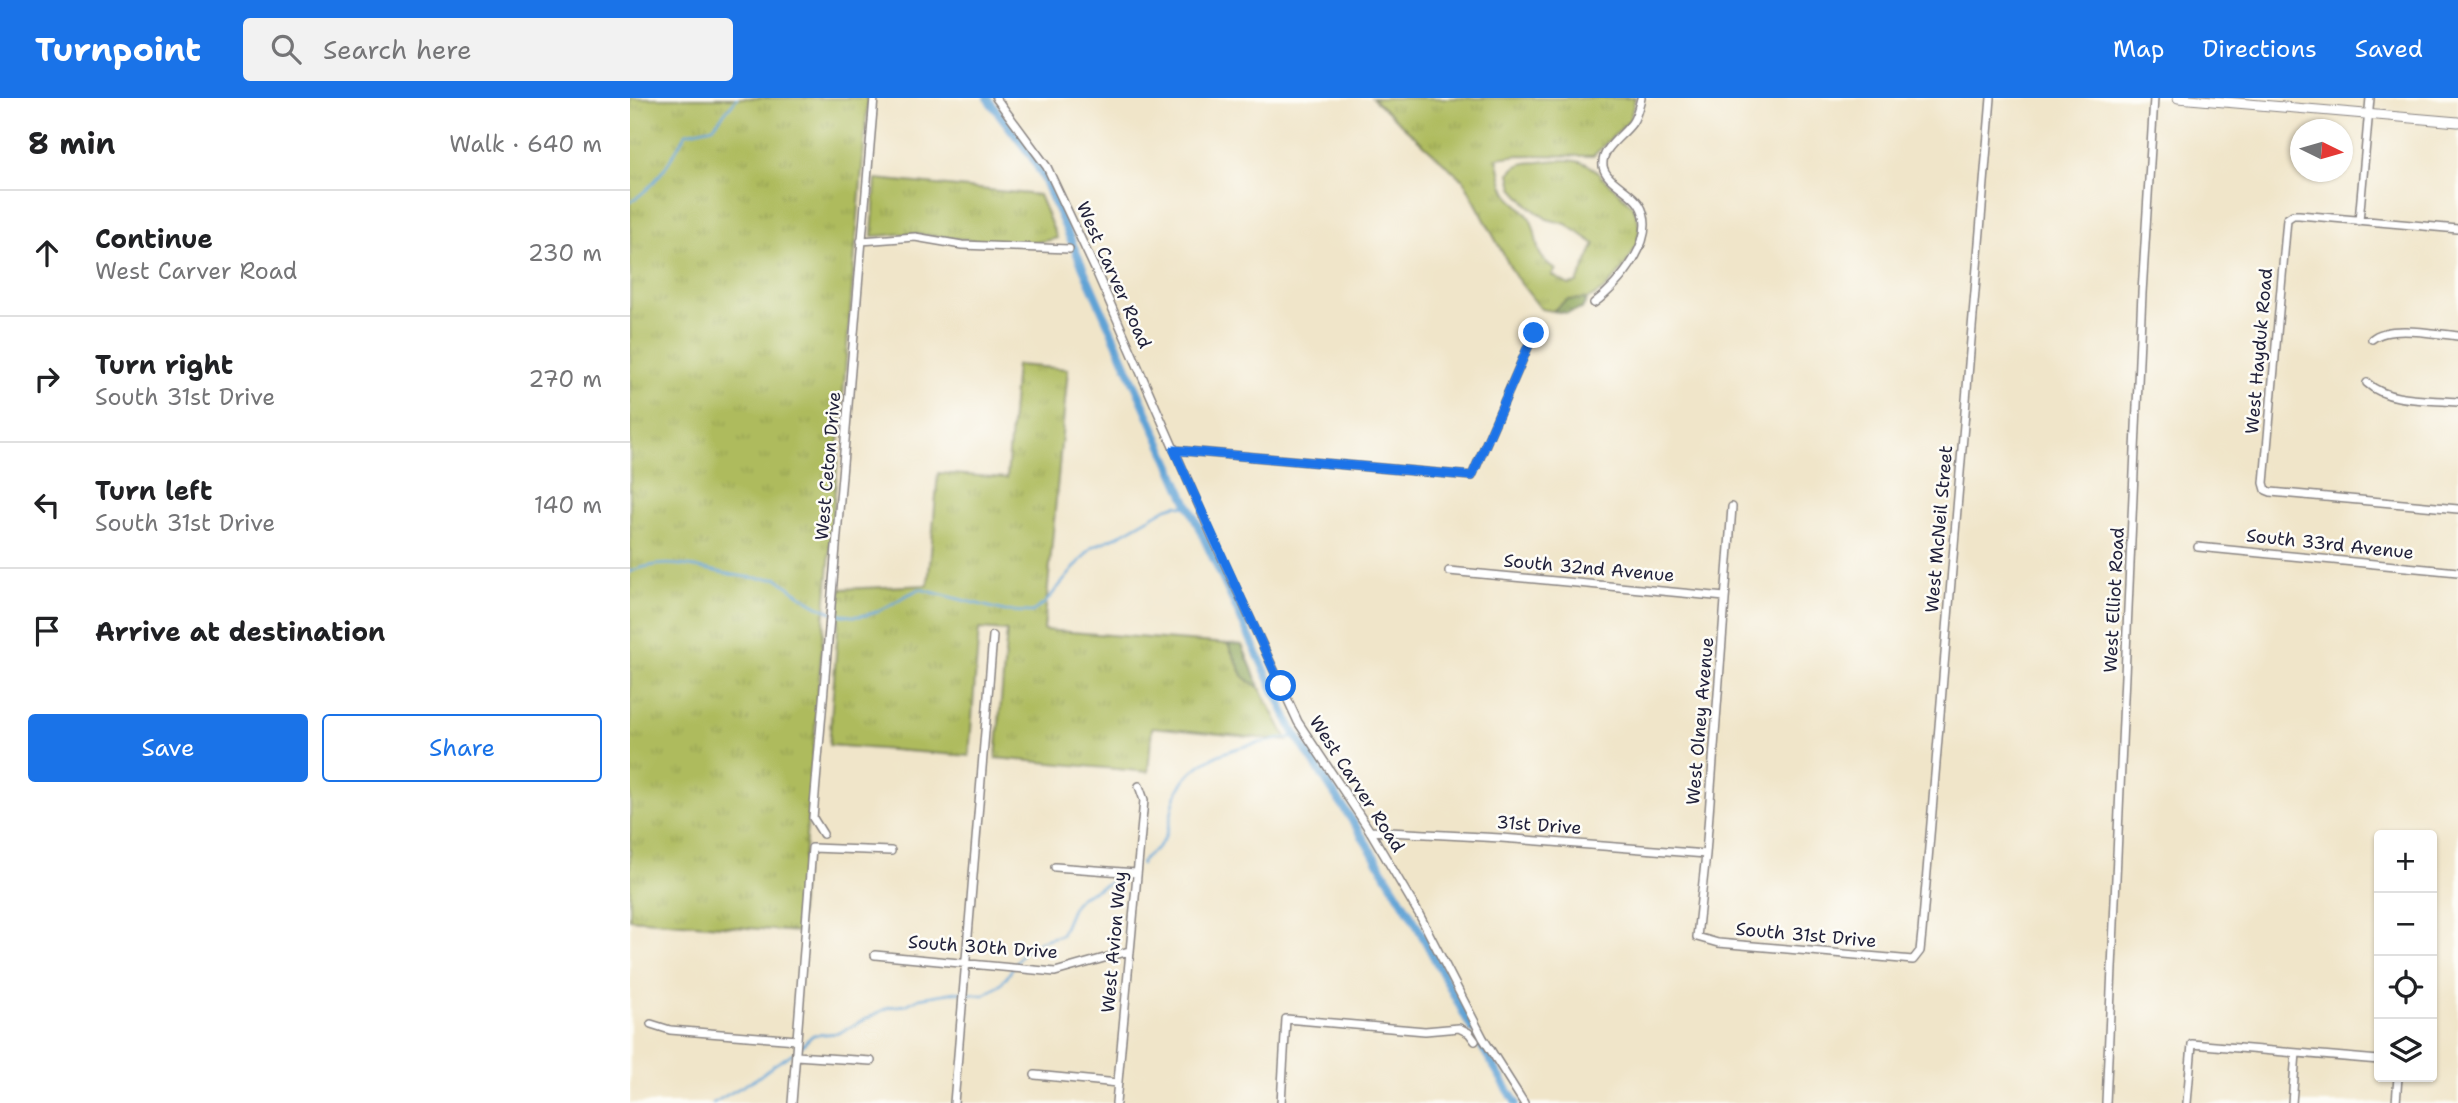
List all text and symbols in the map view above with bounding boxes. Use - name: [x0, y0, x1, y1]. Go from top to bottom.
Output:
- search box: [243, 18, 733, 81]
- text: Turnpoint: [35, 27, 201, 72]
- icon: search: [267, 30, 305, 68]
- text: Search here: [323, 32, 472, 67]
- text: Map: [2113, 33, 2164, 65]
- text: Directions: [2202, 33, 2317, 65]
- text: Saved: [2355, 33, 2423, 65]
- north arrow: [2290, 119, 2353, 182]
- text: 8 min: [28, 123, 115, 164]
- text: Walk · 640 m: [449, 129, 602, 159]
- street label: West Carver Road: [1071, 198, 1157, 352]
- text: Continue: [95, 221, 213, 256]
- icon: ahead: [28, 234, 66, 272]
- text: 230 m: [528, 238, 602, 268]
- text: West Carver Road: [95, 256, 297, 286]
- street label: West Hayduk Road: [2240, 267, 2278, 435]
- route end: [1518, 317, 1549, 348]
- text: Turn right: [95, 347, 233, 382]
- icon: right: [28, 360, 66, 398]
- text: 270 m: [528, 364, 602, 394]
- text: South 31st Drive: [95, 382, 275, 412]
- street label: West Ceton Drive: [810, 391, 846, 541]
- street label: West McNeil Street: [1920, 444, 1958, 614]
- text: Turn left: [95, 473, 212, 508]
- icon: left: [28, 486, 66, 524]
- text: 140 m: [534, 490, 602, 520]
- text: South 31st Drive: [95, 508, 275, 538]
- street label: South 33rd Avenue: [2245, 523, 2415, 565]
- street label: West Elliot Road: [2098, 527, 2130, 673]
- street label: South 32nd Avenue: [1503, 549, 1675, 587]
- icon: arrive: [28, 612, 66, 650]
- text: Arrive at destination: [95, 614, 385, 649]
- street label: West Olney Avenue: [1681, 636, 1719, 806]
- route start: [1265, 670, 1296, 701]
- street label: West Carver Road: [1304, 711, 1410, 857]
- button: Save: [28, 714, 308, 782]
- button: Share: [322, 714, 602, 782]
- street label: 31st Drive: [1496, 810, 1582, 840]
- map controls: [2374, 830, 2437, 1082]
- button: +: [2374, 830, 2437, 893]
- street label: West Avion Way: [1096, 870, 1132, 1014]
- button: −: [2374, 893, 2437, 956]
- street label: South 31st Drive: [1735, 917, 1877, 953]
- street label: South 30th Drive: [907, 930, 1059, 964]
- button: locate: [2374, 956, 2437, 1019]
- button: layers: [2374, 1019, 2437, 1082]

